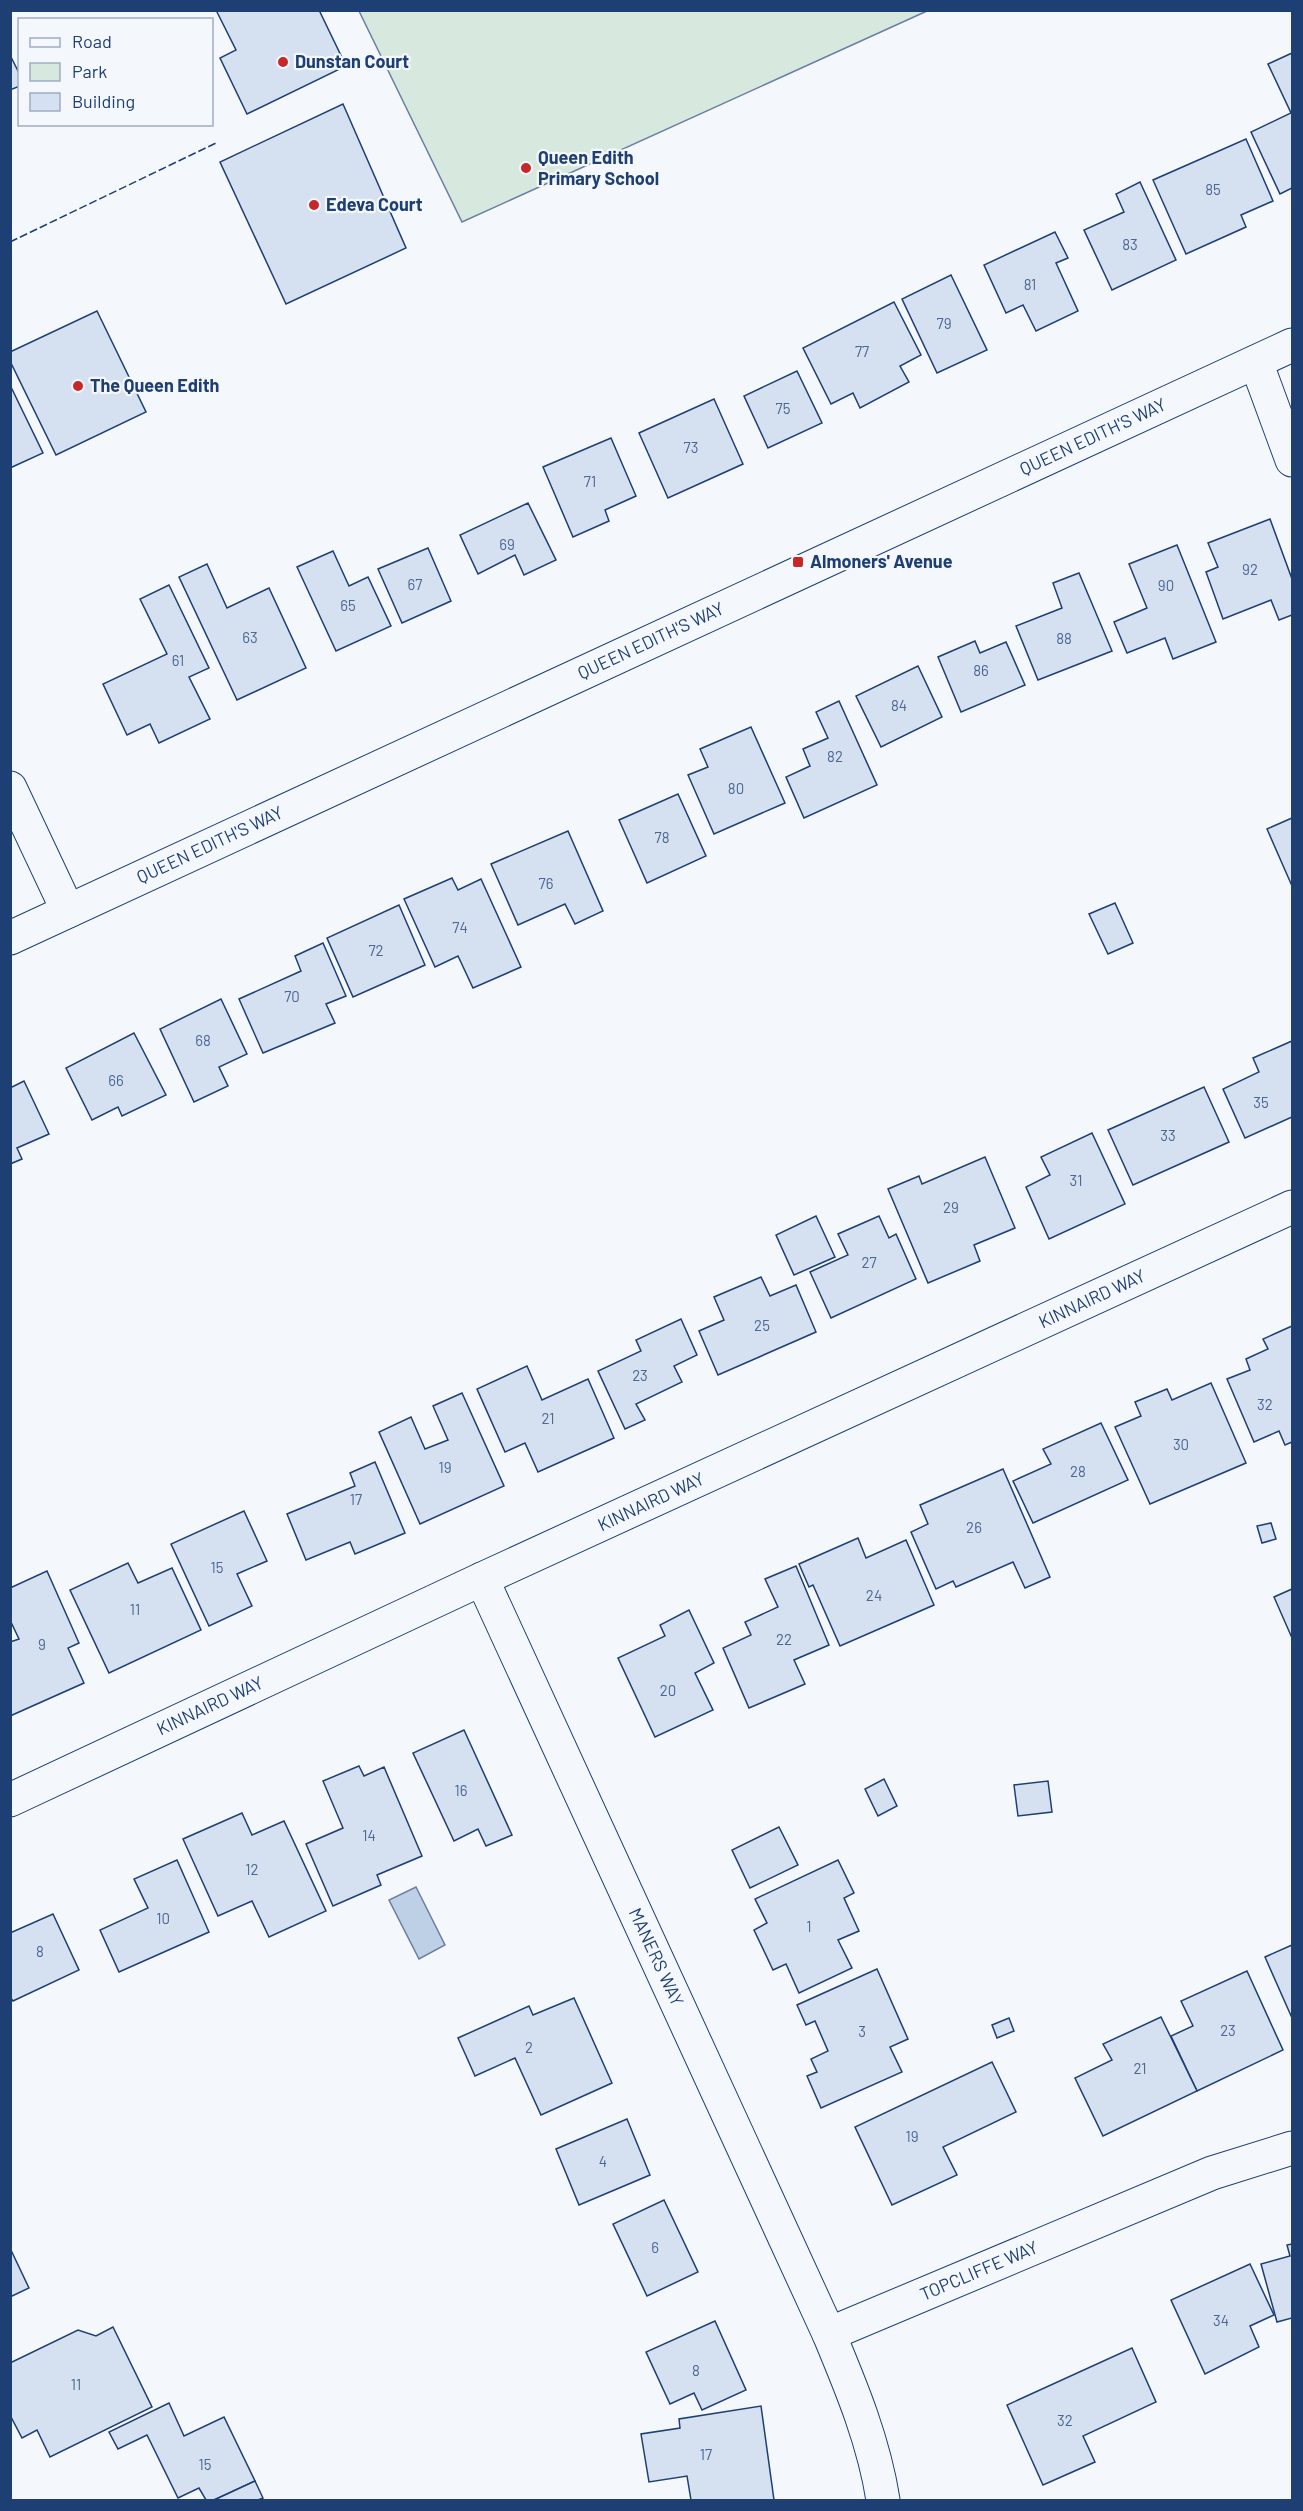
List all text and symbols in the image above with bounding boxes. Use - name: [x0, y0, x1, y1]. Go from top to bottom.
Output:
- legend: [18, 18, 213, 126]
- text: Road: [72, 30, 112, 52]
- place label: Dunstan Court: [295, 50, 409, 72]
- marker: Dunstan Court: [276, 55, 290, 69]
- text: Park: [72, 60, 107, 82]
- text: Building: [72, 90, 135, 112]
- place label: Queen Edith Primary School: [538, 146, 659, 189]
- marker: Queen Edith Primary School: [519, 161, 533, 175]
- house number: 85: [1205, 180, 1221, 198]
- place label: Edeva Court: [326, 193, 423, 215]
- marker: Edeva Court: [307, 198, 321, 212]
- house number: 83: [1122, 235, 1138, 253]
- house number: 81: [1024, 275, 1036, 293]
- house number: 79: [937, 314, 951, 332]
- house number: 77: [855, 342, 869, 360]
- place label: The Queen Edith: [90, 374, 219, 396]
- marker: The Queen Edith: [71, 379, 85, 393]
- street label: QUEEN EDITH'S WAY: [1016, 393, 1169, 480]
- house number: 75: [776, 399, 790, 417]
- house number: 73: [684, 438, 698, 456]
- house number: 71: [584, 472, 596, 490]
- house number: 69: [499, 535, 515, 553]
- place label: Almoners' Avenue: [810, 550, 953, 572]
- marker: Almoners' Avenue: [791, 555, 805, 569]
- house number: 92: [1242, 560, 1258, 578]
- house number: 67: [408, 575, 422, 593]
- house number: 90: [1158, 576, 1174, 594]
- house number: 65: [340, 596, 356, 614]
- street label: QUEEN EDITH'S WAY: [574, 597, 727, 684]
- house number: 63: [242, 628, 258, 646]
- house number: 88: [1056, 629, 1072, 647]
- house number: 61: [172, 651, 184, 669]
- house number: 86: [973, 661, 989, 679]
- house number: 84: [891, 696, 907, 714]
- house number: 82: [827, 747, 843, 765]
- house number: 80: [728, 779, 744, 797]
- street label: QUEEN EDITH'S WAY: [133, 801, 286, 888]
- house number: 78: [655, 828, 669, 846]
- house number: 76: [539, 874, 553, 892]
- house number: 74: [452, 918, 468, 936]
- house number: 72: [368, 941, 384, 959]
- house number: 70: [284, 987, 300, 1005]
- house number: 68: [195, 1031, 211, 1049]
- house number: 66: [108, 1071, 124, 1089]
- house number: 35: [1253, 1093, 1269, 1111]
- house number: 33: [1160, 1126, 1176, 1144]
- house number: 31: [1070, 1171, 1082, 1189]
- house number: 29: [943, 1198, 959, 1216]
- house number: 27: [861, 1253, 877, 1271]
- street label: KINNAIRD WAY: [1035, 1264, 1148, 1332]
- house number: 25: [754, 1316, 770, 1334]
- house number: 23: [632, 1366, 648, 1384]
- house number: 32: [1257, 1395, 1273, 1413]
- house number: 21: [541, 1409, 555, 1427]
- house number: 30: [1173, 1435, 1189, 1453]
- house number: 19: [438, 1458, 452, 1476]
- house number: 28: [1070, 1462, 1086, 1480]
- street label: KINNAIRD WAY: [594, 1467, 707, 1535]
- house number: 17: [350, 1490, 362, 1508]
- house number: 26: [966, 1518, 982, 1536]
- house number: 15: [211, 1558, 223, 1576]
- house number: 24: [866, 1586, 882, 1604]
- house number: 11: [130, 1600, 140, 1618]
- house number: 22: [776, 1630, 792, 1648]
- house number: 9: [38, 1635, 46, 1653]
- street label: KINNAIRD WAY: [153, 1671, 266, 1739]
- house number: 20: [660, 1681, 676, 1699]
- house number: 16: [455, 1781, 467, 1799]
- house number: 14: [362, 1826, 376, 1844]
- house number: 12: [245, 1860, 259, 1878]
- street label: MANERS WAY: [625, 1904, 689, 2009]
- house number: 10: [156, 1909, 170, 1927]
- house number: 1: [806, 1917, 812, 1935]
- house number: 8: [36, 1942, 44, 1960]
- house number: 23: [1220, 2021, 1236, 2039]
- house number: 3: [858, 2022, 866, 2040]
- house number: 2: [525, 2038, 533, 2056]
- house number: 21: [1133, 2059, 1147, 2077]
- house number: 19: [905, 2127, 919, 2145]
- house number: 4: [599, 2152, 607, 2170]
- street label: TOPCLIFFE WAY: [916, 2235, 1041, 2305]
- house number: 6: [651, 2238, 659, 2256]
- house number: 34: [1213, 2311, 1229, 2329]
- house number: 8: [692, 2361, 700, 2379]
- house number: 11: [71, 2375, 81, 2393]
- house number: 32: [1057, 2411, 1073, 2429]
- house number: 17: [700, 2445, 712, 2463]
- house number: 15: [199, 2455, 211, 2473]

